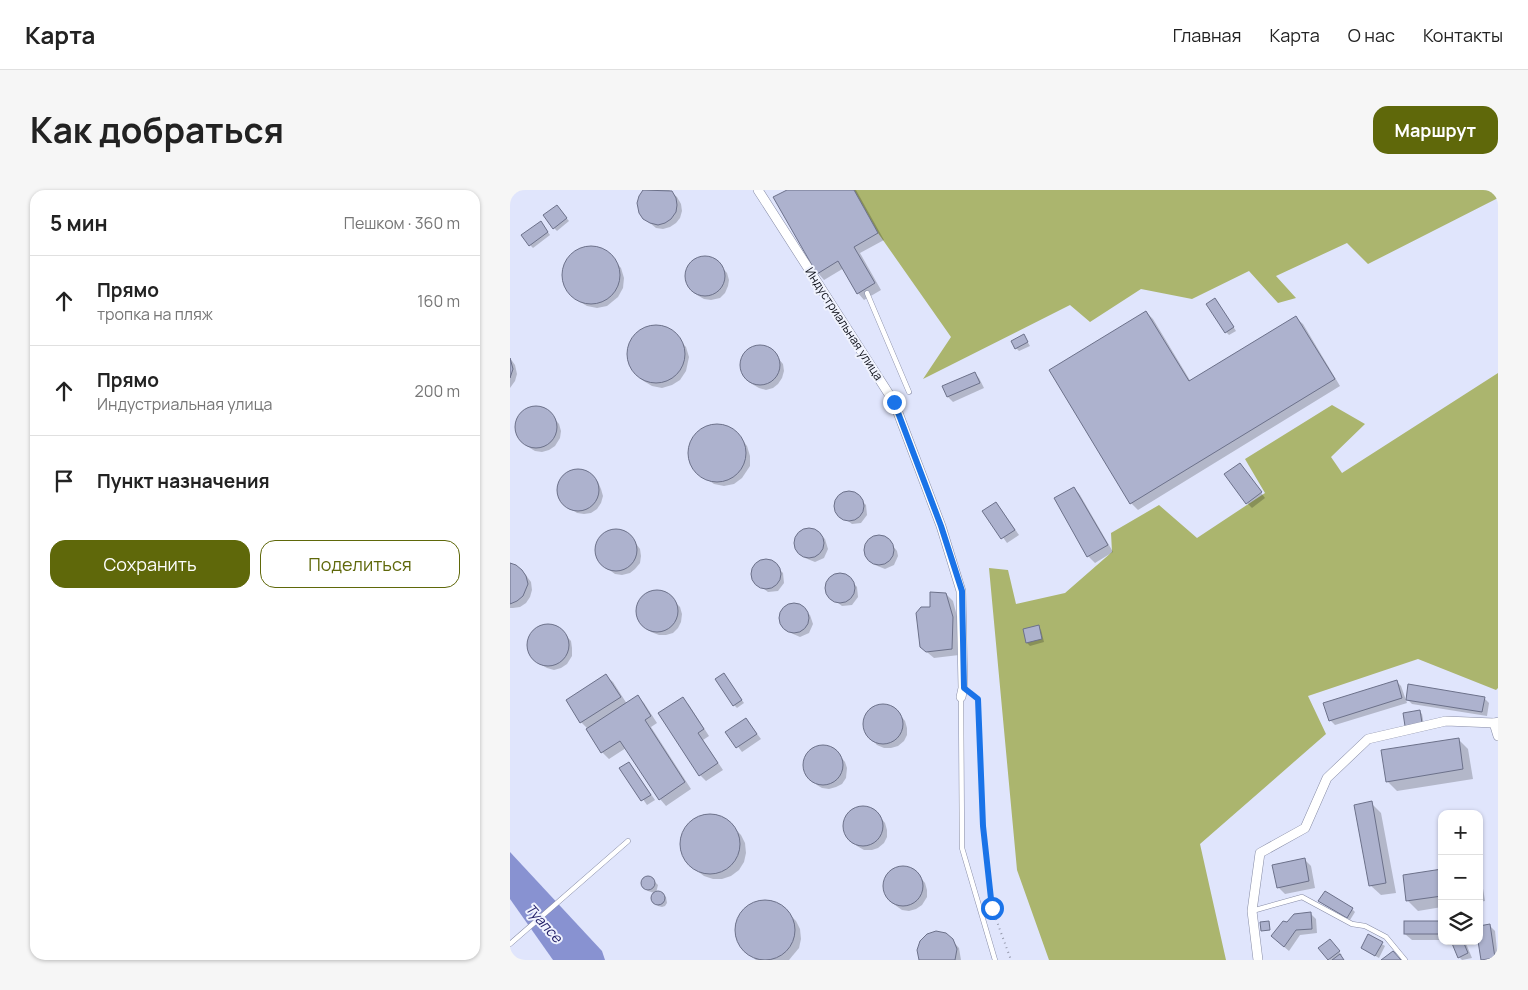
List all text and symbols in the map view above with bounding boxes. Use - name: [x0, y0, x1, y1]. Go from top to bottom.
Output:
- text: Карта: [25, 18, 95, 51]
- text: Главная: [1173, 23, 1242, 47]
- text: Карта: [1270, 23, 1320, 47]
- text: О нас: [1348, 23, 1395, 47]
- text: Контакты: [1423, 23, 1503, 47]
- text: Как добраться: [30, 106, 284, 154]
- button: Маршрут: [1373, 106, 1498, 154]
- text: 5 мин: [50, 209, 108, 237]
- text: Пешком · 360 m: [344, 212, 460, 234]
- street label: Индустриальная улица: [801, 264, 887, 384]
- text: Прямо: [97, 277, 159, 303]
- icon: ahead: [50, 287, 78, 315]
- text: 160 m: [417, 290, 460, 312]
- text: тропка на пляж: [97, 303, 213, 325]
- text: Прямо: [97, 367, 159, 393]
- icon: ahead: [50, 377, 78, 405]
- text: 200 m: [415, 380, 460, 402]
- route end: [883, 391, 906, 414]
- text: Индустриальная улица: [97, 393, 272, 415]
- icon: arrive: [50, 467, 78, 495]
- text: Пункт назначения: [97, 468, 270, 494]
- button: Сохранить: [50, 540, 250, 588]
- button: Поделиться: [260, 540, 460, 588]
- map controls: [1438, 810, 1483, 945]
- button: +: [1438, 810, 1483, 855]
- button: −: [1438, 855, 1483, 900]
- route start: [981, 897, 1004, 920]
- water label: Туапсе: [522, 899, 567, 947]
- button: layers: [1438, 900, 1483, 945]

